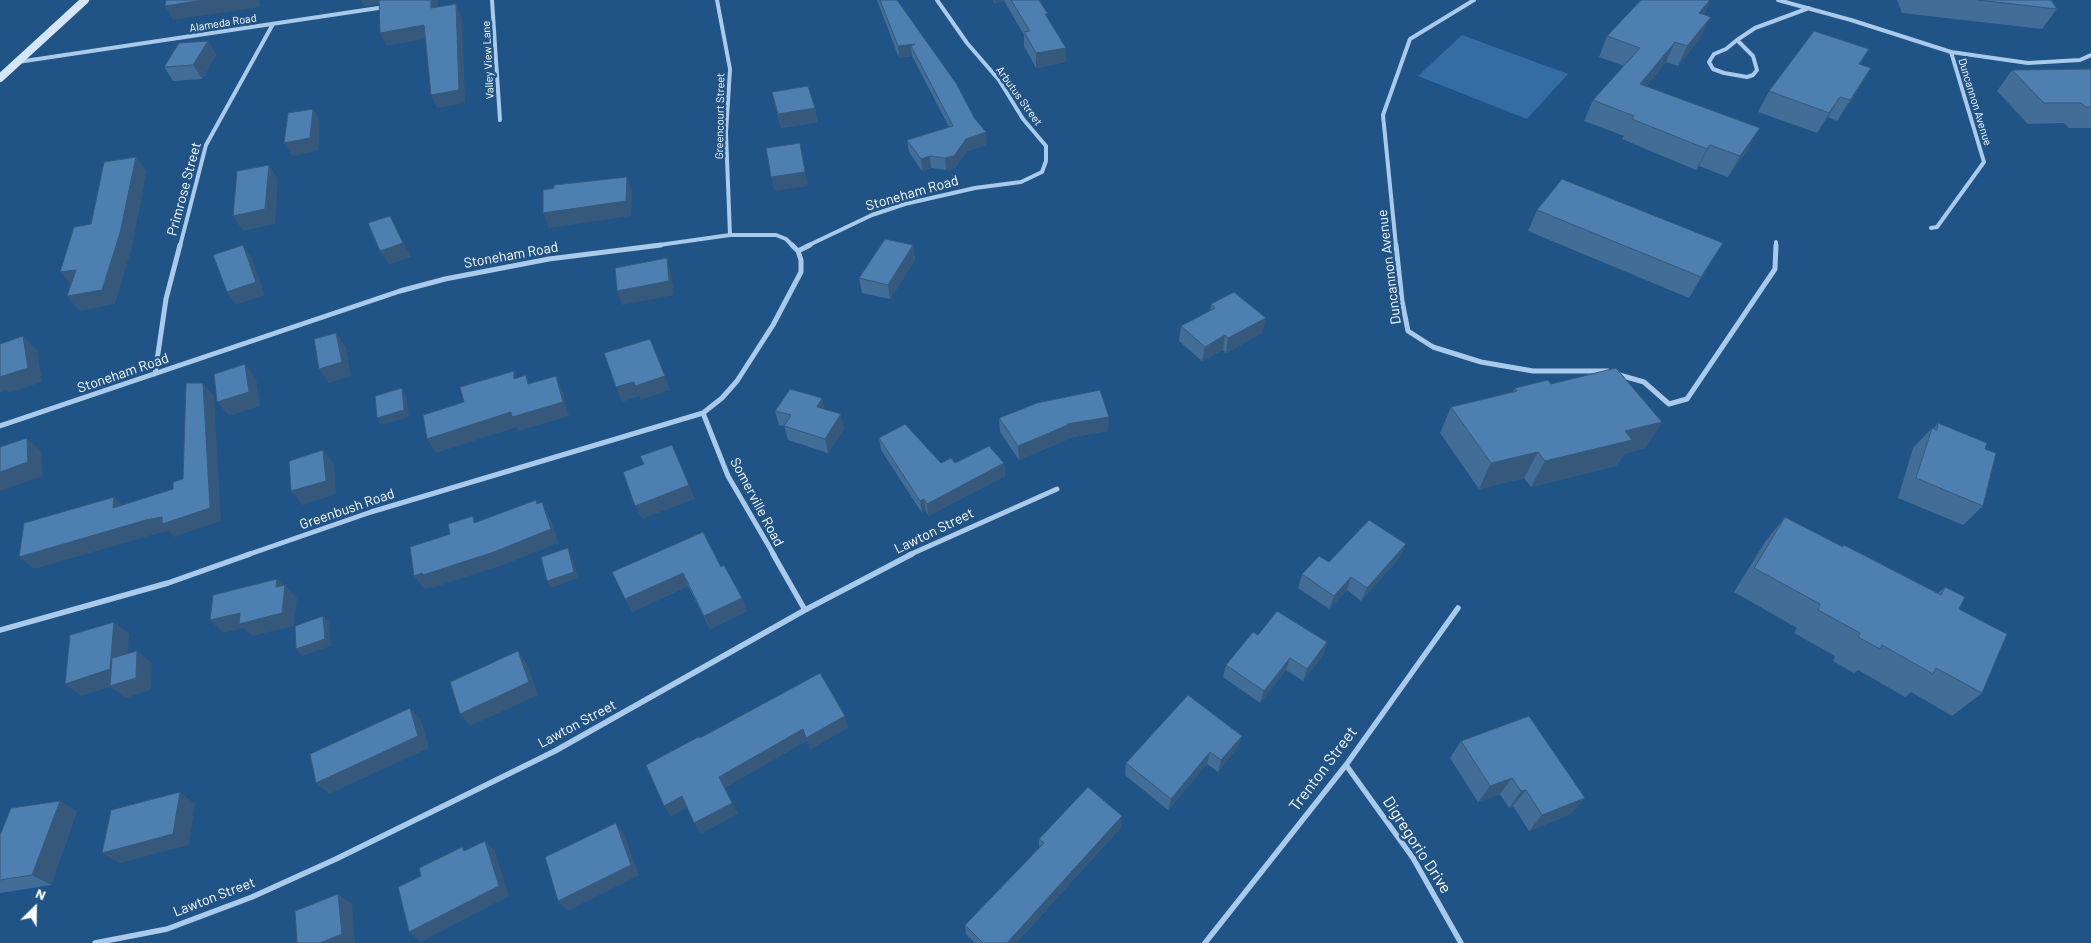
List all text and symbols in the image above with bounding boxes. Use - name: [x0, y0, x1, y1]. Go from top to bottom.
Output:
- street label: Alameda Road: [188, 11, 258, 35]
- street label: Valley View Lane: [479, 21, 497, 99]
- street label: Duncannon Avenue: [1955, 57, 1995, 147]
- street label: Arbutus Street: [993, 64, 1045, 128]
- street label: Greencourt Street: [713, 73, 727, 159]
- street label: Primrose Street: [163, 140, 205, 238]
- street label: Stoneham Road: [864, 172, 960, 214]
- street label: Duncannon Avenue: [1374, 209, 1404, 325]
- street label: Stoneham Road: [462, 238, 560, 272]
- street label: Stoneham Road: [75, 349, 171, 397]
- street label: Somerville Road: [727, 455, 787, 549]
- street label: Greenbush Road: [297, 485, 397, 533]
- street label: Lawton Street: [892, 505, 976, 557]
- street label: Lawton Street: [535, 696, 619, 752]
- street label: Trenton Street: [1285, 723, 1361, 815]
- street label: Digregorio Drive: [1379, 793, 1455, 897]
- street label: Lawton Street: [171, 874, 257, 920]
- north arrow: [10, 883, 60, 933]
- text: N: [33, 884, 49, 903]

